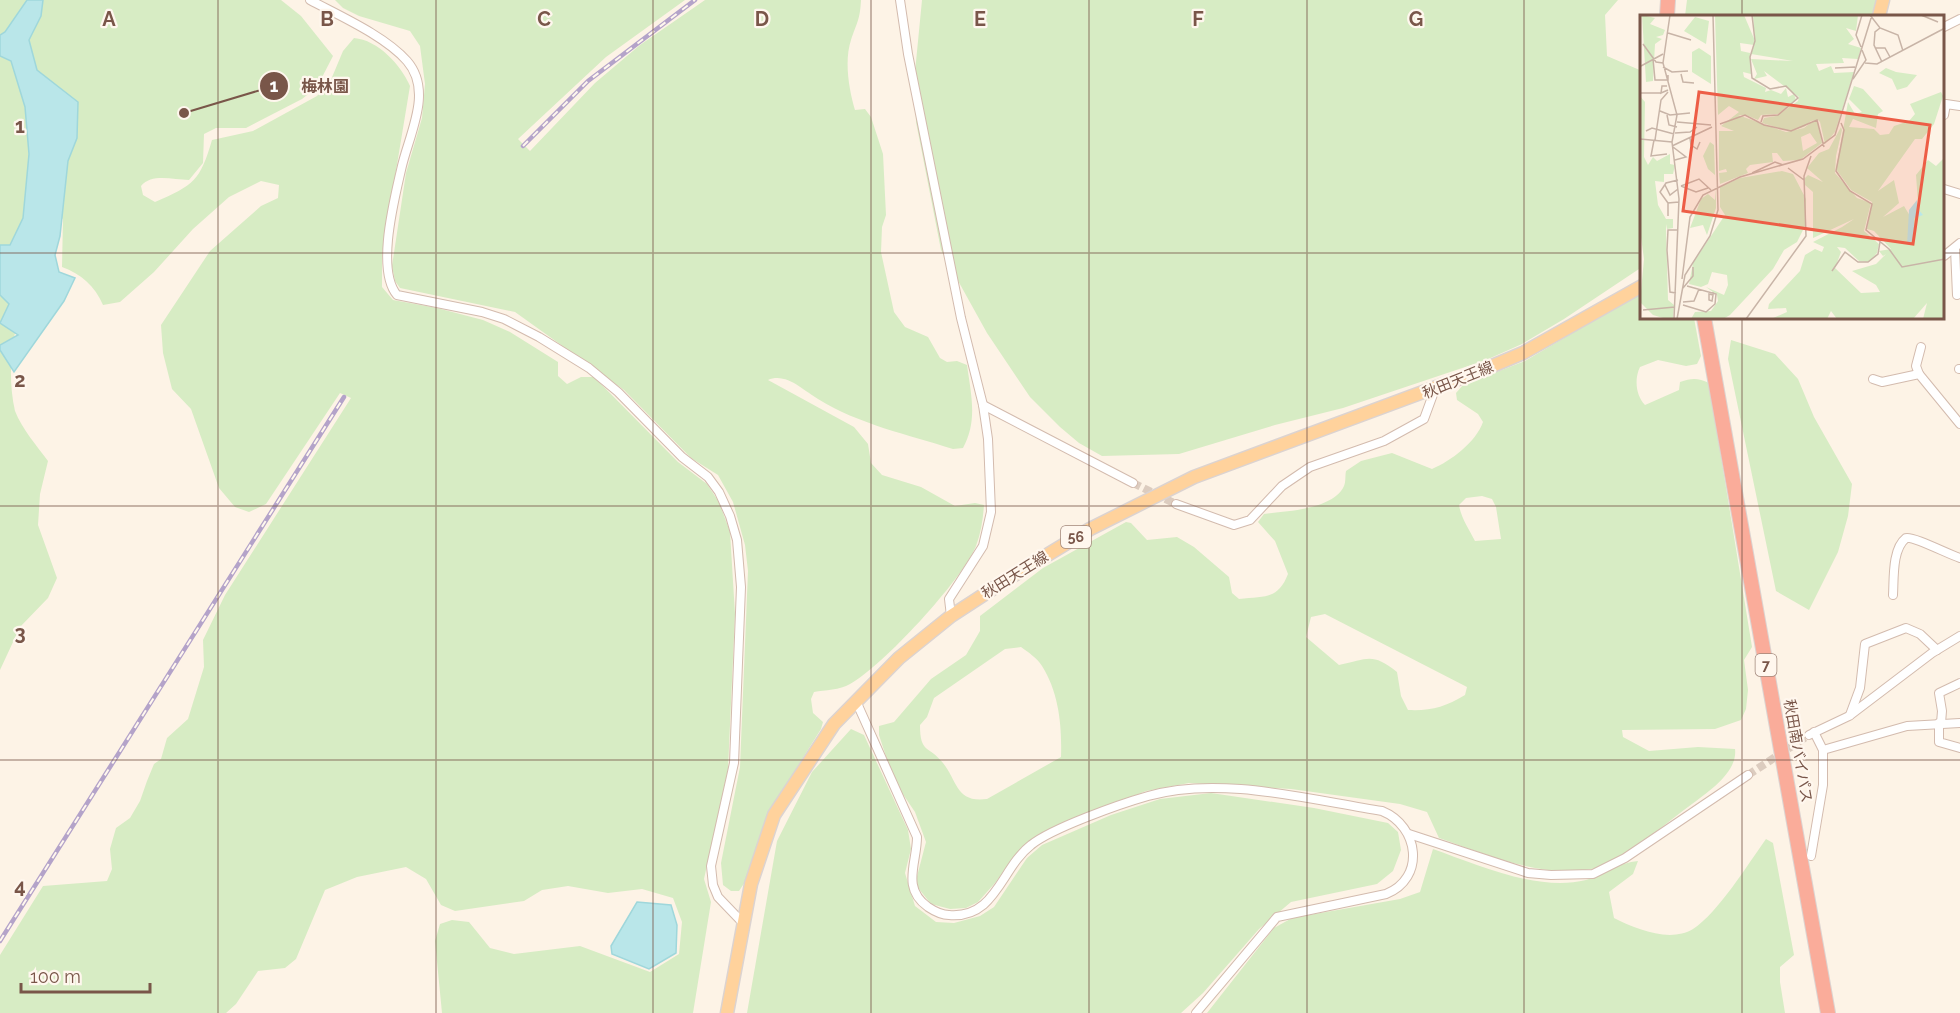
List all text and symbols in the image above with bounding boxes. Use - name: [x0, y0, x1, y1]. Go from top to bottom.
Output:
- text: A: [102, 7, 116, 31]
- text: B: [320, 7, 334, 31]
- text: C: [537, 7, 551, 31]
- text: D: [755, 7, 769, 31]
- text: E: [974, 7, 986, 31]
- text: F: [1192, 7, 1204, 31]
- text: G: [1409, 7, 1423, 31]
- inset map: [1640, 15, 1945, 320]
- callout: 梅林園: [259, 69, 361, 103]
- text: 1: [270, 75, 279, 96]
- text: 梅林園: [301, 77, 349, 96]
- text: 1: [15, 114, 25, 138]
- street label: 秋田天王線: [1420, 358, 1496, 402]
- text: 2: [14, 368, 26, 392]
- road number: 56: [1061, 526, 1091, 548]
- street label: 秋田天王線: [978, 547, 1052, 603]
- text: 3: [14, 621, 26, 645]
- road number: 7: [1756, 654, 1776, 676]
- street label: 秋田南バイパス: [1780, 698, 1816, 804]
- text: 4: [14, 874, 26, 898]
- scale bar: [21, 956, 150, 994]
- text: 100 m: [30, 966, 81, 987]

